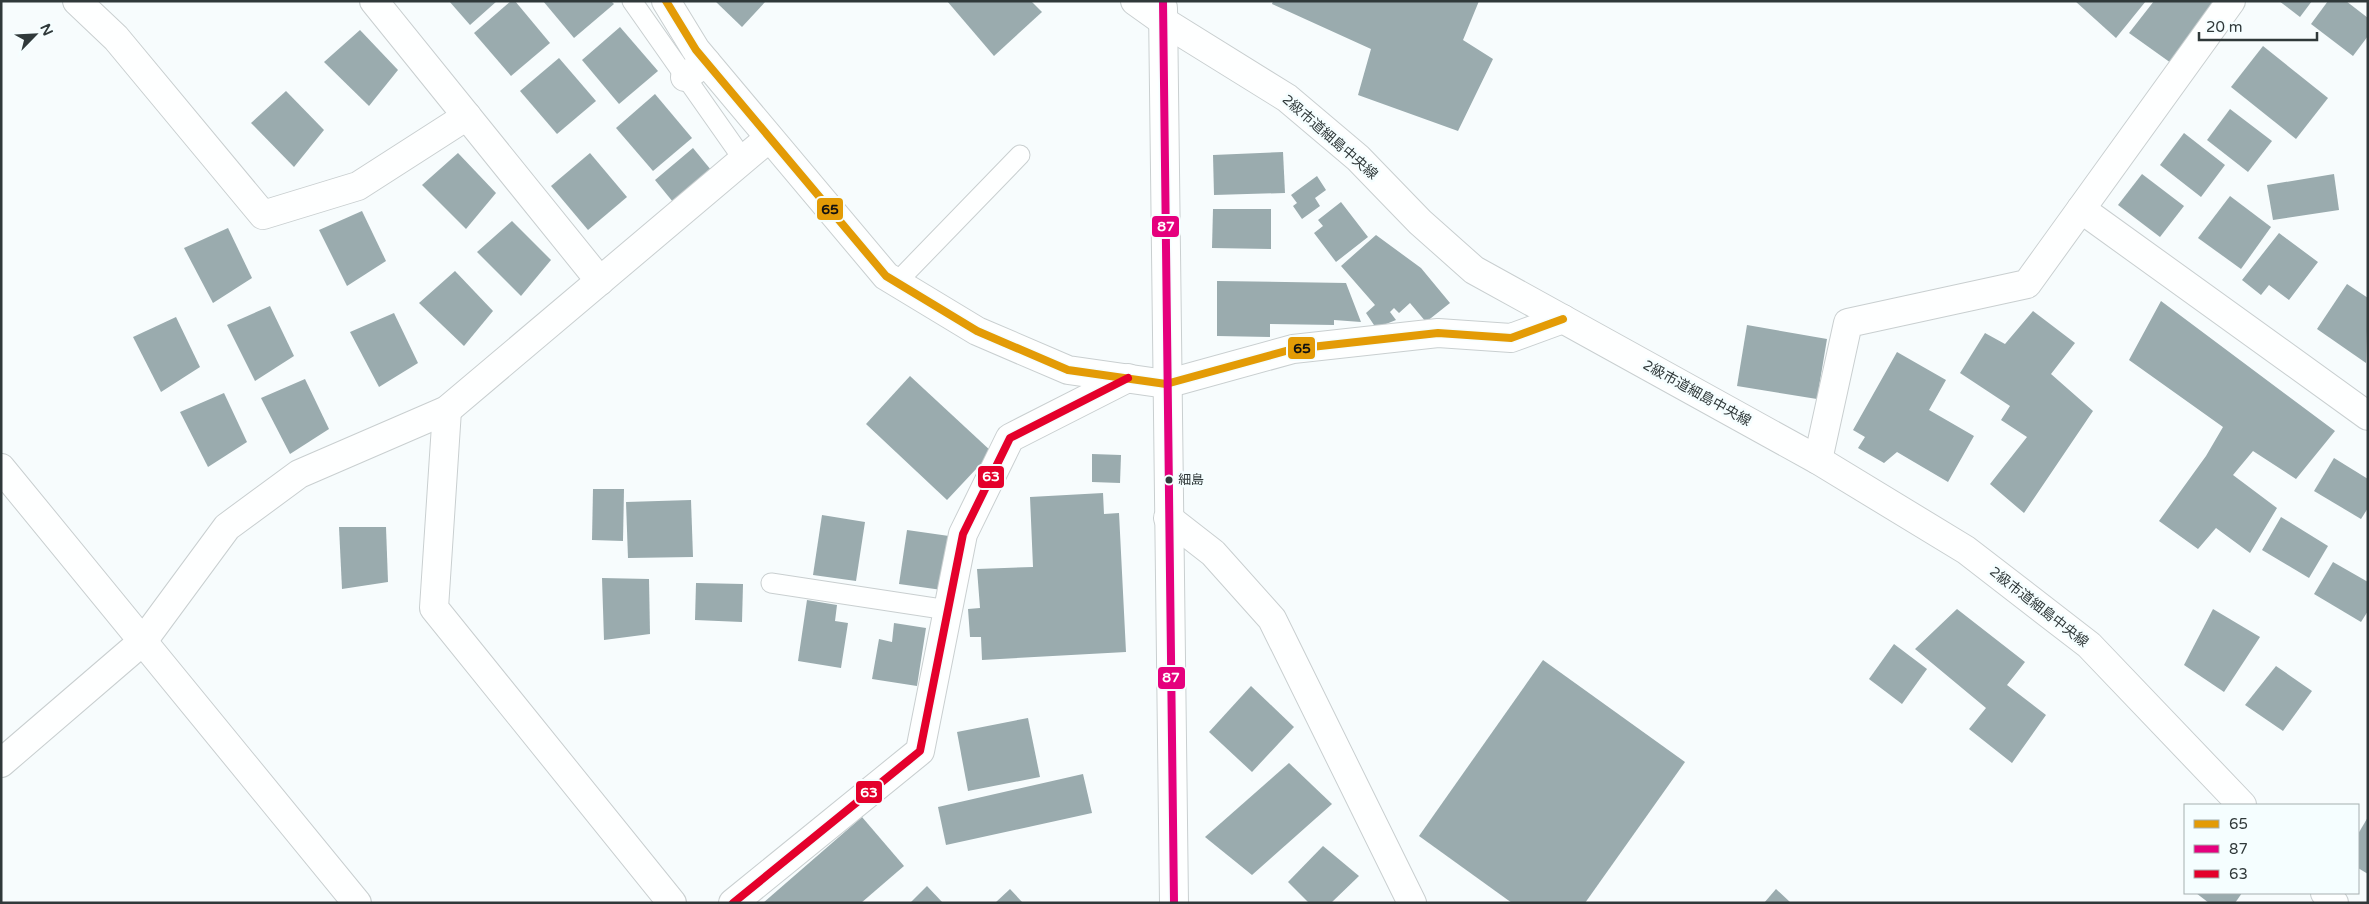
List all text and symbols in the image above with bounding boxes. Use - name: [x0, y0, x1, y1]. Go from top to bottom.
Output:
- north arrow: [10, 10, 60, 60]
- scale bar: [2199, 10, 2316, 42]
- text: 20 m: [2206, 18, 2243, 36]
- text: N: [36, 21, 56, 39]
- street label: 2級市道細島中央線: [1279, 91, 1381, 183]
- line badge: 65: [816, 197, 844, 221]
- text: 65: [821, 201, 839, 218]
- line badge: 87: [1151, 215, 1180, 238]
- text: 87: [1157, 218, 1175, 235]
- line badge: 65: [1287, 336, 1316, 360]
- text: 65: [1293, 340, 1311, 357]
- street label: 2級市道細島中央線: [1640, 356, 1754, 430]
- line badge: 63: [977, 465, 1005, 489]
- text: 63: [982, 468, 1000, 485]
- place label: 細島: [1178, 472, 1204, 488]
- marker: 細島: [1164, 475, 1174, 485]
- street label: 2級市道細島中央線: [1986, 563, 2092, 651]
- line badge: 87: [1157, 666, 1186, 690]
- text: 87: [1162, 669, 1180, 686]
- line badge: 63: [855, 780, 883, 804]
- text: 63: [860, 784, 878, 801]
- legend: [2184, 804, 2359, 894]
- text: 65: [2229, 815, 2248, 833]
- text: 87: [2229, 840, 2248, 858]
- text: 63: [2229, 865, 2248, 883]

